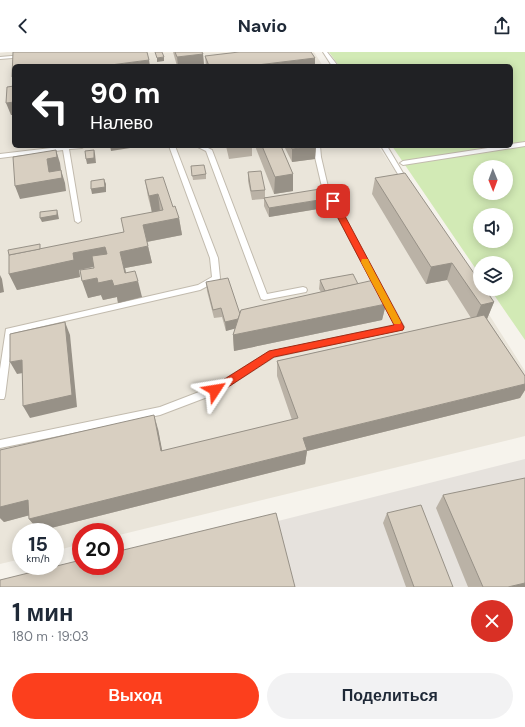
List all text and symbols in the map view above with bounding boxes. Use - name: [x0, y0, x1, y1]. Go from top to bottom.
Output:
- text: Navio: [238, 14, 287, 38]
- icon: back: [12, 15, 34, 37]
- icon: share: [491, 15, 513, 37]
- text: 90 m: [90, 75, 160, 112]
- icon: left: [24, 80, 76, 132]
- text: Налево: [90, 111, 153, 135]
- north arrow: [473, 160, 513, 200]
- map controls: [473, 160, 513, 296]
- pin: [316, 184, 350, 218]
- icon: arrive: [322, 190, 344, 212]
- button: sound: [473, 208, 513, 248]
- button: layers: [473, 256, 513, 296]
- position arrow: [194, 369, 236, 411]
- speed limit sign: 20: [72, 523, 124, 575]
- text: 15: [28, 531, 48, 557]
- text: km/h: [26, 552, 50, 565]
- text: 1 мин: [12, 597, 73, 628]
- button: close: [471, 600, 513, 642]
- text: 180 m · 19:03: [12, 628, 89, 645]
- button: Выход: [12, 673, 259, 719]
- button: Поделиться: [267, 673, 513, 719]

